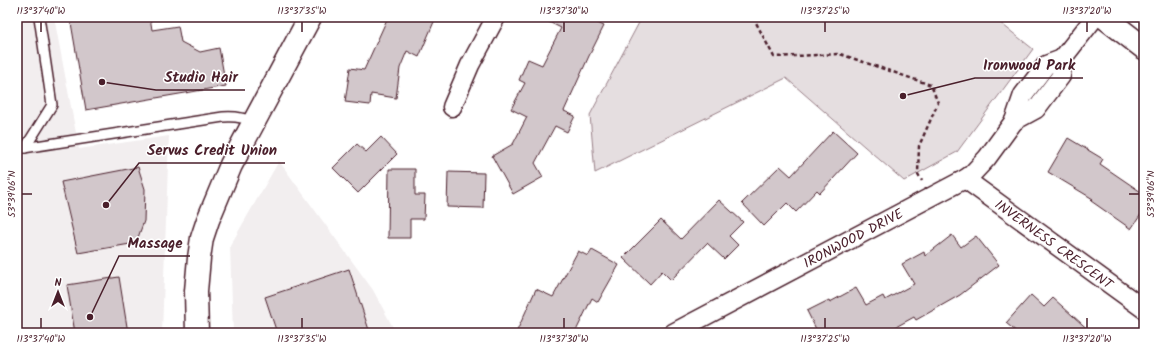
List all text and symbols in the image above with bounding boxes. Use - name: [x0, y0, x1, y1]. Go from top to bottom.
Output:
- text: 113°37'40"W: [17, 3, 66, 19]
- text: 113°37'35"W: [277, 3, 327, 19]
- text: 113°37'30"W: [540, 3, 589, 19]
- text: 113°37'25"W: [800, 3, 850, 19]
- text: 113°37'20"W: [1062, 3, 1112, 19]
- callout: Ironwood Park: [975, 51, 1083, 78]
- text: Ironwood Park: [983, 54, 1076, 78]
- callout: Studio Hair: [156, 63, 245, 90]
- text: Studio Hair: [164, 66, 238, 90]
- callout: Servus Credit Union: [139, 136, 285, 163]
- text: Servus Credit Union: [147, 139, 277, 163]
- text: 53°39'06"N: [4, 170, 20, 218]
- text: 53°39'06"N: [1143, 170, 1159, 218]
- street label: INVERNESS CRESCENT: [990, 194, 1118, 296]
- street label: IRONWOOD DRIVE: [800, 203, 908, 275]
- callout: Massage: [119, 229, 190, 256]
- text: Massage: [127, 232, 183, 256]
- north arrow: [38, 272, 78, 312]
- text: N: [55, 274, 62, 292]
- text: 113°37'40"W: [17, 331, 66, 347]
- text: 113°37'35"W: [277, 331, 327, 347]
- text: 113°37'30"W: [540, 331, 589, 347]
- text: 113°37'25"W: [800, 331, 850, 347]
- text: 113°37'20"W: [1062, 331, 1112, 347]

